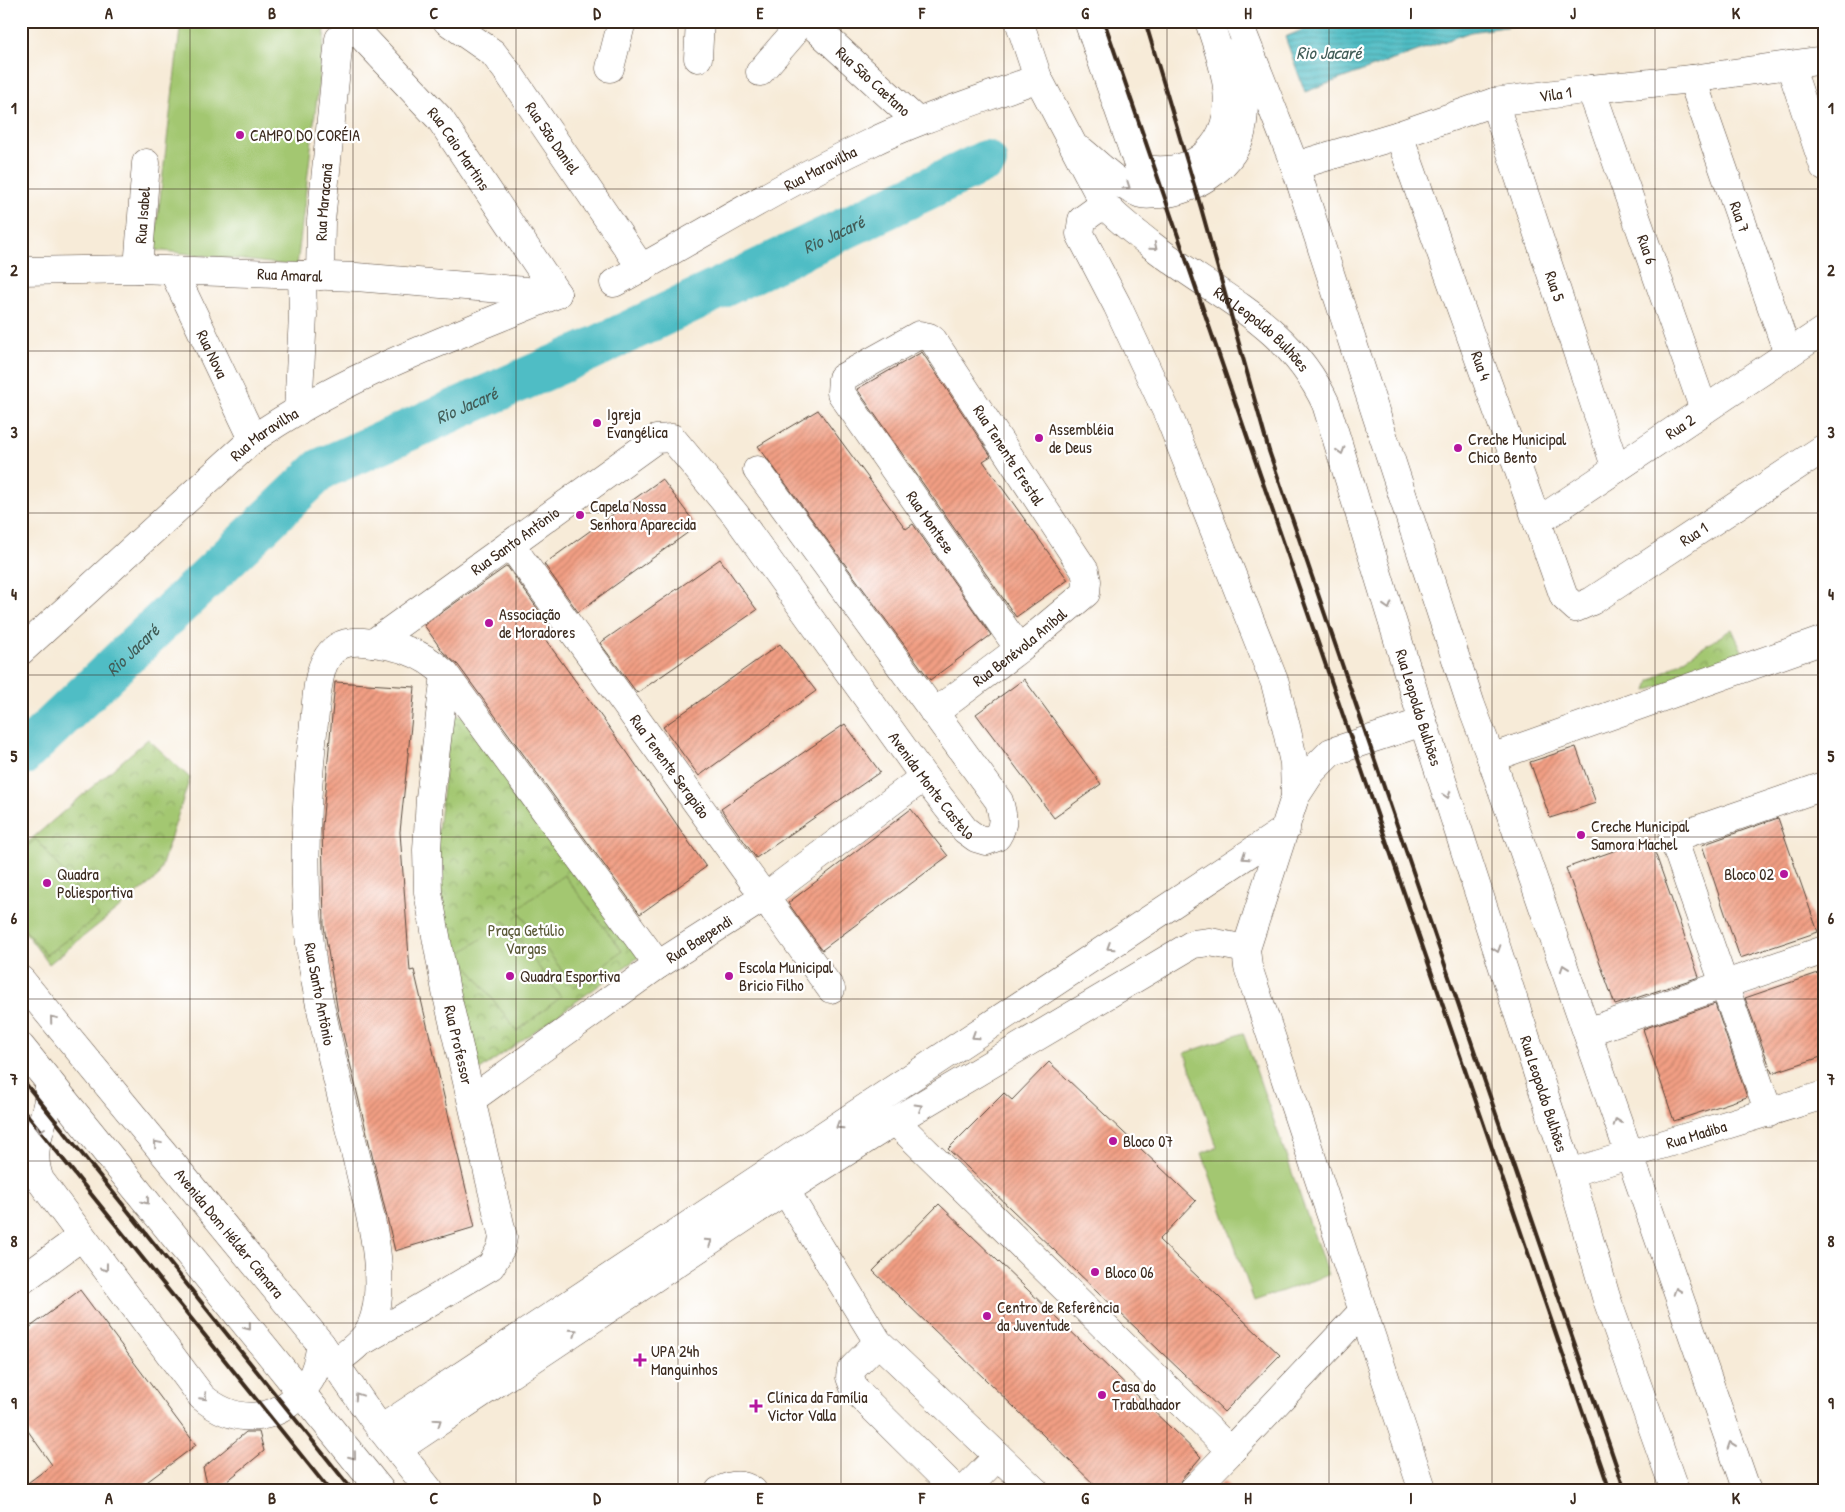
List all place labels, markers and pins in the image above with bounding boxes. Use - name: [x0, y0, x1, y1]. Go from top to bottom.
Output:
- place label: CAMPO DO CORÉIA: [250, 124, 360, 146]
- marker: CAMPO DO CORÉIA: [234, 129, 246, 141]
- place label: Igreja Evangélica: [607, 403, 668, 443]
- marker: Igreja Evangélica: [591, 417, 603, 429]
- place label: Assembléia de Deus: [1049, 418, 1113, 458]
- place label: Creche Municipal Chico Bento: [1468, 428, 1567, 468]
- marker: Assembléia de Deus: [1033, 432, 1045, 444]
- marker: Creche Municipal Chico Bento: [1452, 442, 1464, 454]
- place label: Capela Nossa Senhora Aparecida: [590, 495, 696, 535]
- marker: Capela Nossa Senhora Aparecida: [574, 509, 586, 521]
- place label: Associação de Moradores: [499, 603, 575, 643]
- marker: Associação de Moradores: [483, 617, 495, 629]
- place label: Creche Municipal Samora Machel: [1591, 815, 1690, 855]
- marker: Creche Municipal Samora Machel: [1575, 829, 1587, 841]
- place label: Quadra Poliesportiva: [57, 863, 133, 903]
- place label: Bloco 02: [1724, 863, 1775, 885]
- marker: Bloco 02: [1778, 868, 1790, 880]
- marker: Quadra Poliesportiva: [41, 877, 53, 889]
- place label: Escola Municipal Bricio Filho: [739, 956, 834, 996]
- place label: Quadra Esportiva: [520, 965, 620, 987]
- marker: Quadra Esportiva: [504, 970, 516, 982]
- marker: Escola Municipal Bricio Filho: [723, 970, 735, 982]
- place label: Bloco 07: [1123, 1130, 1173, 1152]
- marker: Bloco 07: [1107, 1135, 1119, 1147]
- place label: Bloco 06: [1105, 1261, 1154, 1283]
- marker: Bloco 06: [1089, 1266, 1101, 1278]
- place label: Centro de Referência da Juventude: [997, 1296, 1119, 1336]
- marker: Centro de Referência da Juventude: [981, 1310, 993, 1322]
- place label: UPA 24h Manguinhos: [651, 1340, 718, 1380]
- marker: UPA 24h Manguinhos: [633, 1353, 647, 1367]
- place label: Casa do Trabalhador: [1112, 1375, 1181, 1415]
- place label: Clínica da Família Victor Valla: [767, 1386, 868, 1426]
- marker: Casa do Trabalhador: [1096, 1389, 1108, 1401]
- marker: Clínica da Família Victor Valla: [749, 1399, 763, 1413]

